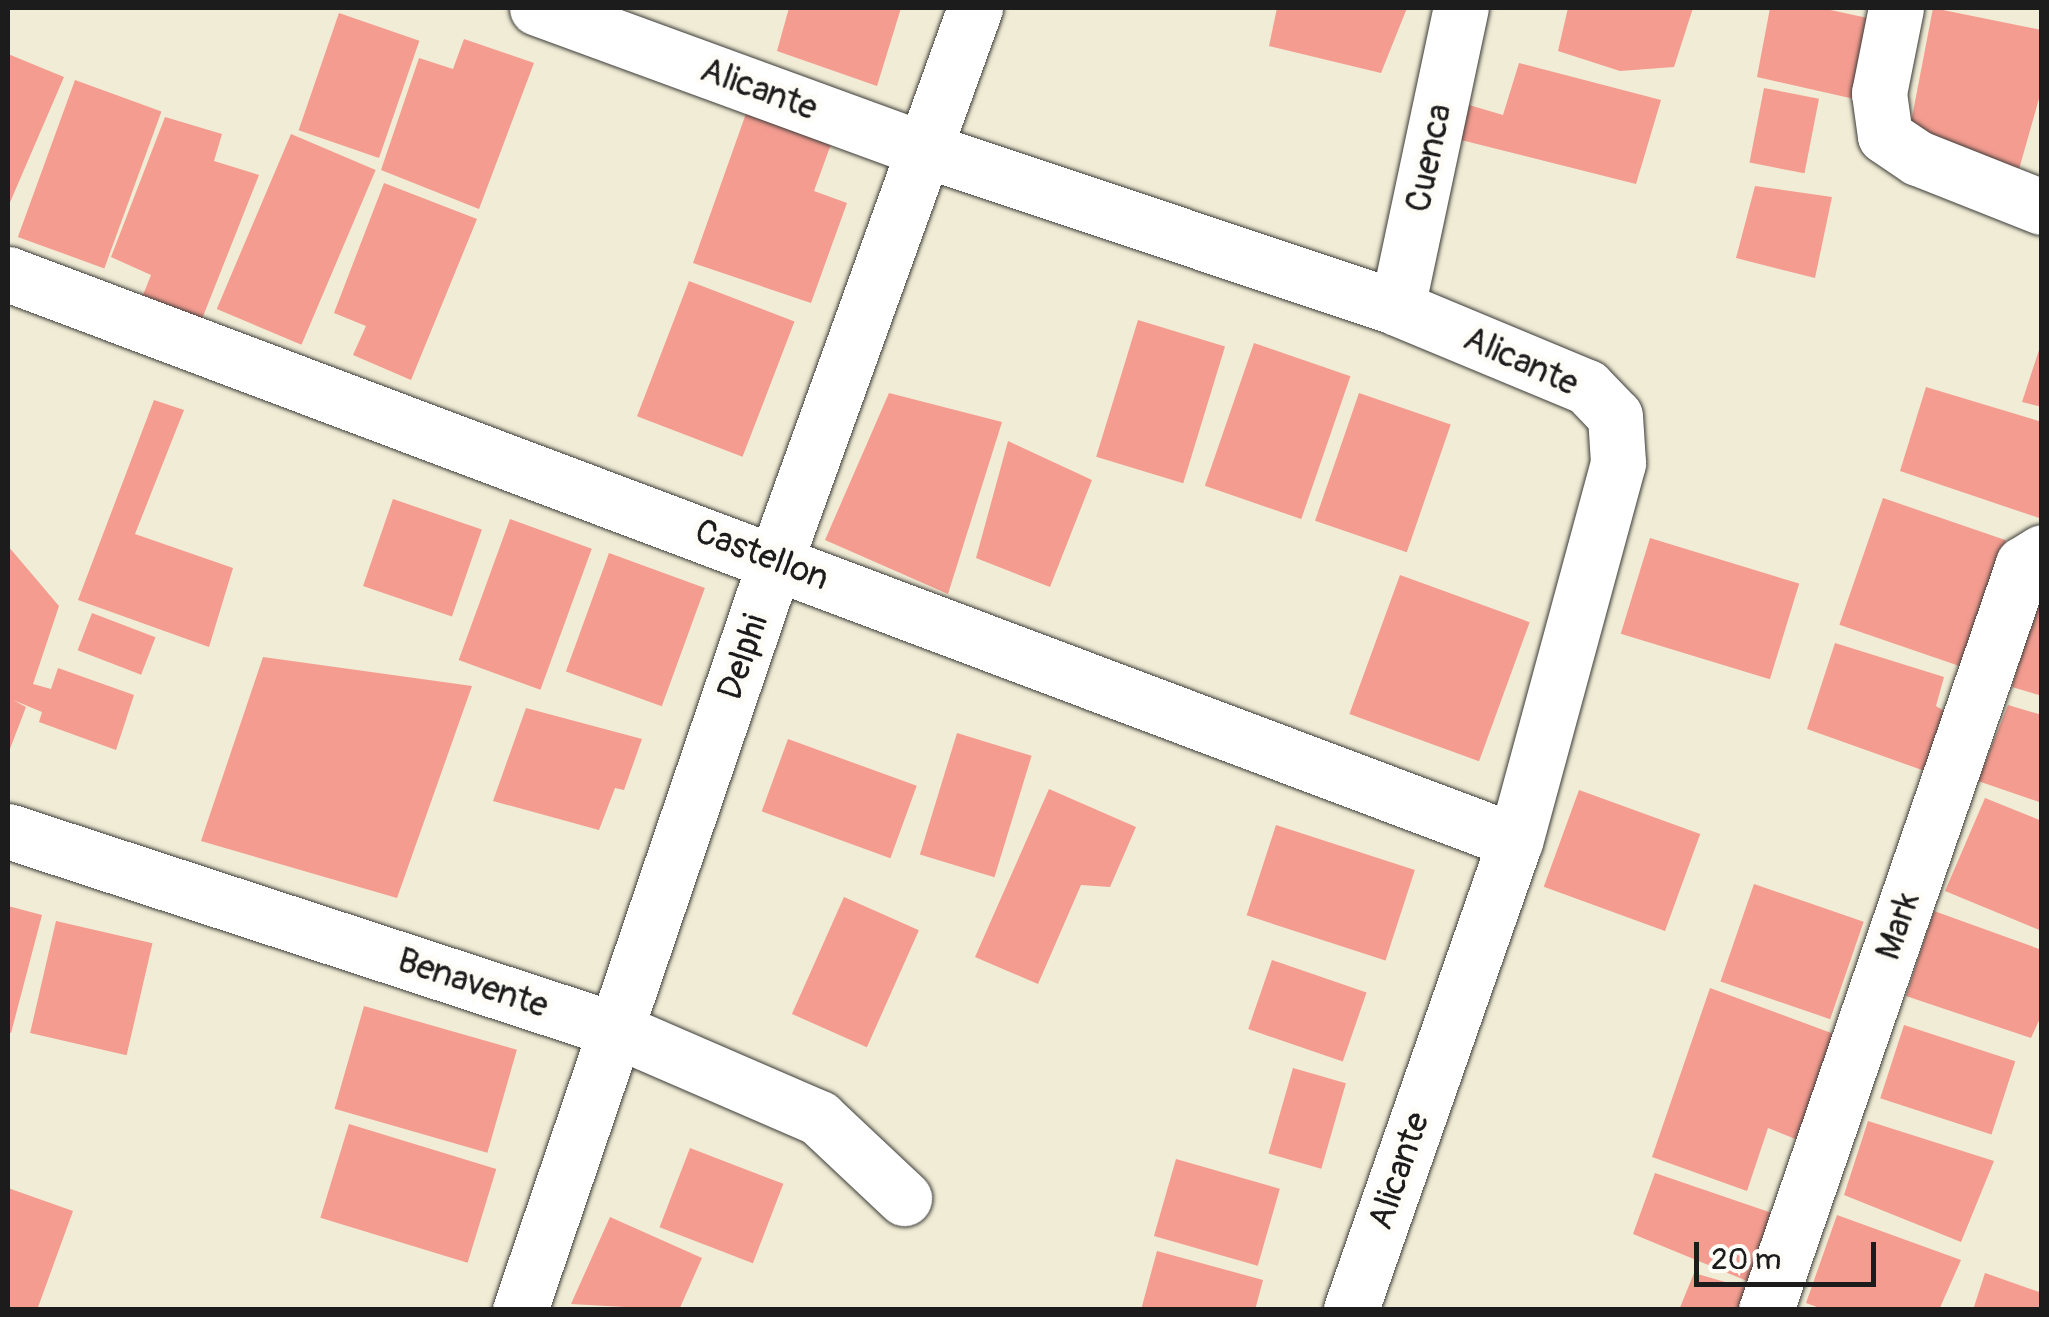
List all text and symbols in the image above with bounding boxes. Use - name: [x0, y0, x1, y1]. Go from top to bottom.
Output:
- street label: Alicante: [695, 49, 823, 129]
- street label: Cuenca: [1397, 100, 1461, 216]
- street label: Alicante: [1457, 317, 1585, 405]
- street label: Castellon: [689, 510, 835, 600]
- street label: Delphi: [709, 609, 777, 705]
- street label: Mark: [1867, 887, 1929, 965]
- street label: Benavente: [393, 939, 553, 1027]
- street label: Alicante: [1359, 1107, 1439, 1235]
- scale bar: [1699, 1222, 1882, 1284]
- text: 20 m: [1711, 1241, 1781, 1278]

